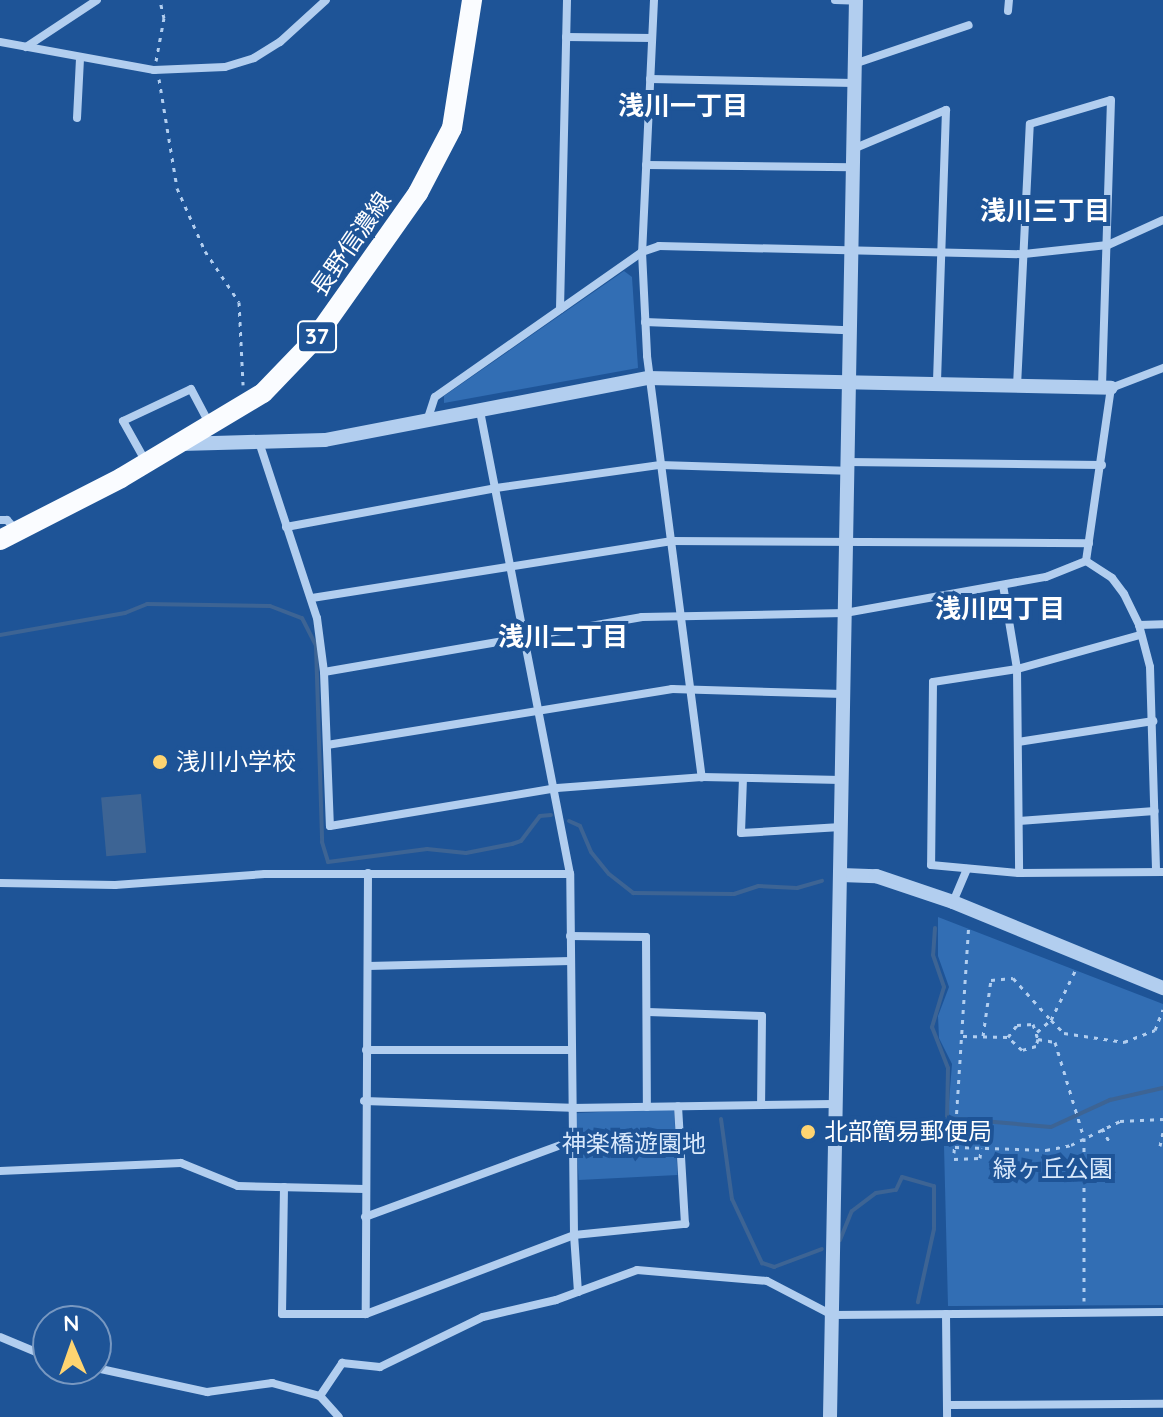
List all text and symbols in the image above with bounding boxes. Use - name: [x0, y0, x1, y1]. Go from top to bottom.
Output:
- district label: 浅川一丁目: [618, 90, 748, 122]
- street label: 長野信濃線: [305, 187, 397, 301]
- district label: 浅川三丁目: [980, 195, 1110, 227]
- road number: 37: [297, 319, 337, 355]
- district label: 浅川四丁目: [935, 593, 1065, 625]
- district label: 浅川二丁目: [498, 621, 628, 653]
- place label: 浅川小学校: [176, 748, 296, 776]
- marker: 浅川小学校: [151, 753, 169, 771]
- place label: 北部簡易郵便局: [824, 1118, 992, 1146]
- marker: 北部簡易郵便局: [799, 1123, 817, 1141]
- park label: 神楽橋遊園地: [562, 1130, 706, 1158]
- park label: 緑ヶ丘公園: [993, 1155, 1113, 1183]
- north arrow: [32, 1305, 112, 1385]
- text: N: [63, 1309, 80, 1337]

